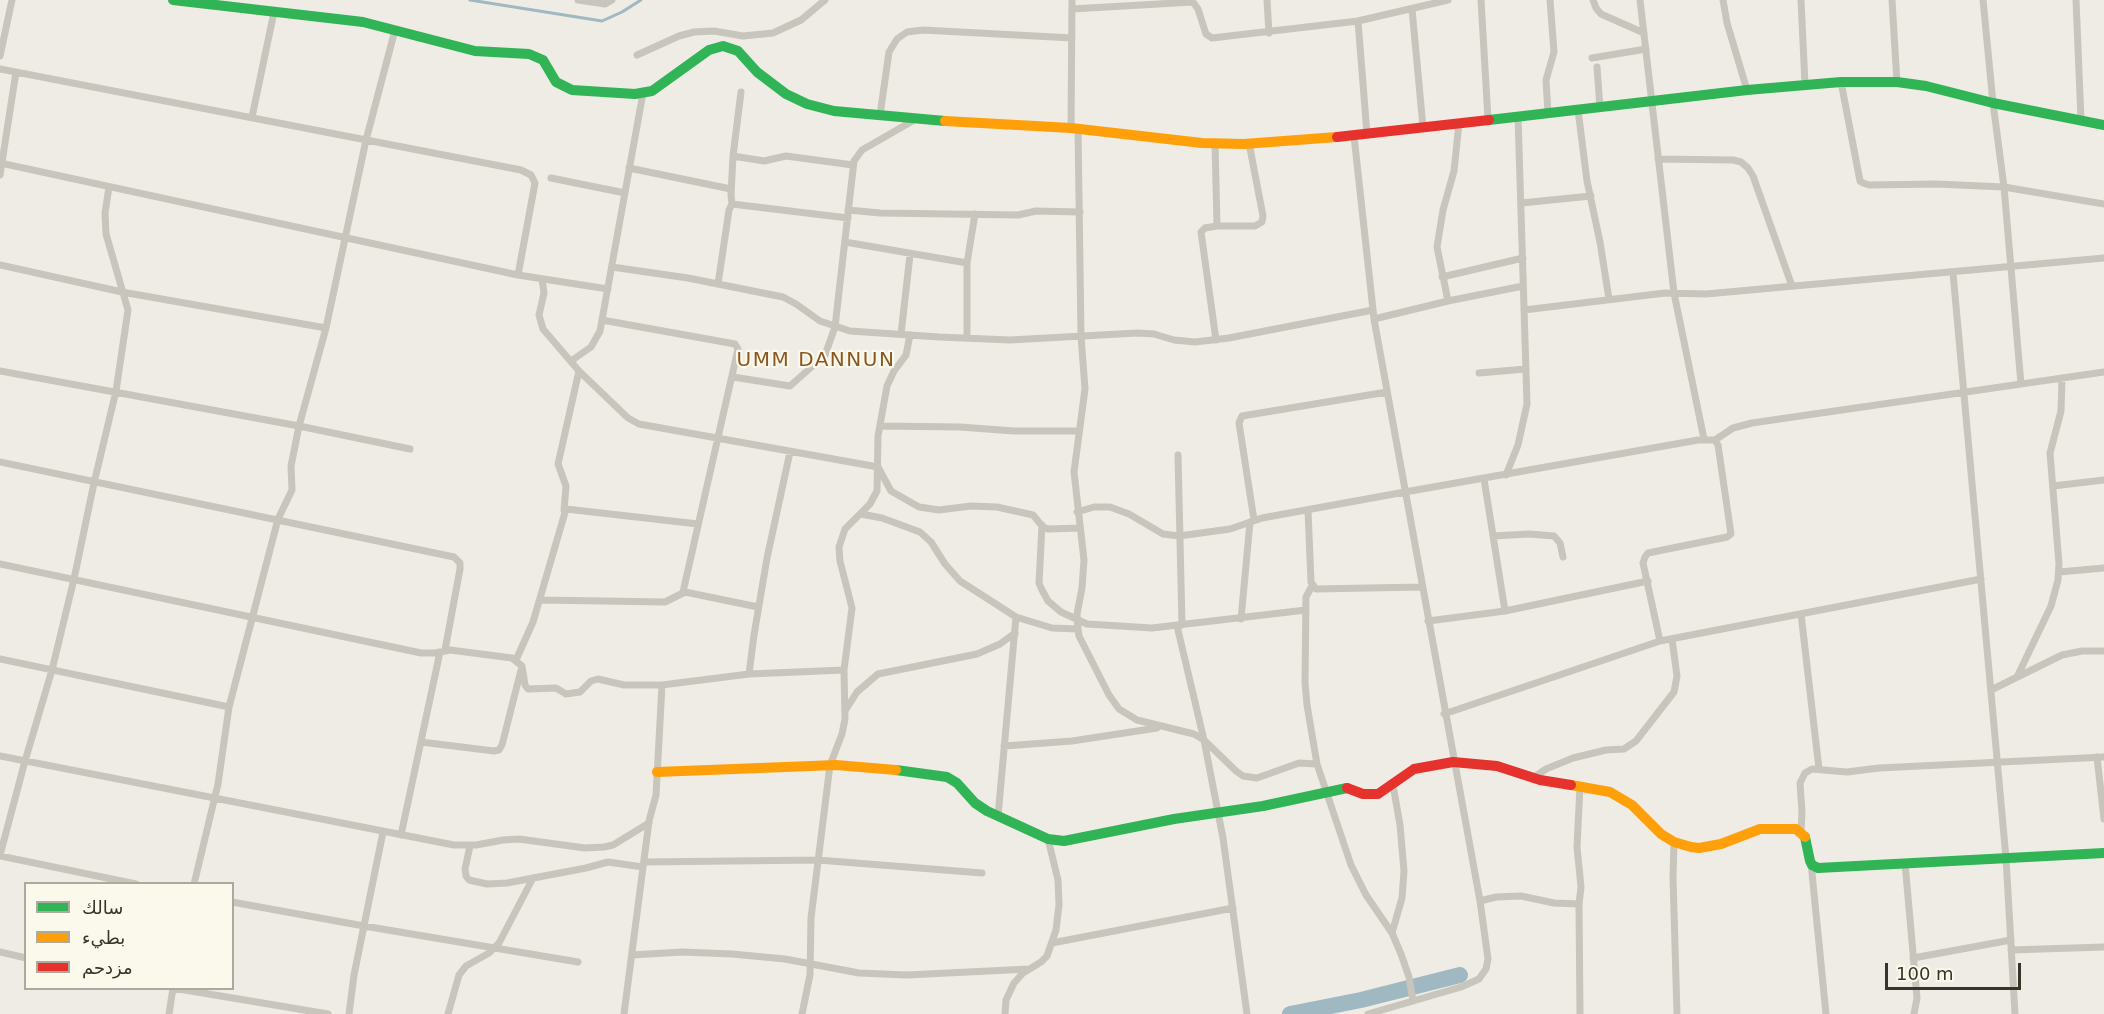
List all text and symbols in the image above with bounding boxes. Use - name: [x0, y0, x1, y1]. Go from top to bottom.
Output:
- district label: UMM DANNUN: [737, 349, 895, 373]
- legend: [24, 882, 234, 990]
- text: سالك: [82, 897, 123, 918]
- text: بطيء: [82, 927, 125, 948]
- scale bar: [1888, 951, 2024, 989]
- text: مزدحم: [82, 957, 133, 978]
- text: 100 m: [1896, 963, 1954, 984]

